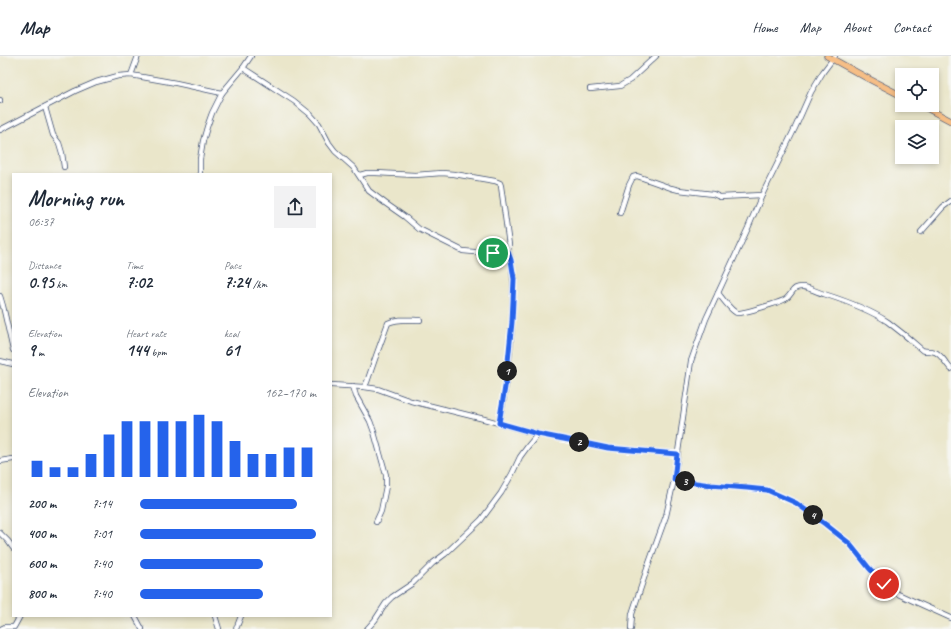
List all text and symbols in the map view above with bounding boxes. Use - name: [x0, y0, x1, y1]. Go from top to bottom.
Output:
- text: Map: [20, 16, 50, 40]
- text: Home: [752, 19, 778, 36]
- text: Map: [800, 19, 821, 36]
- text: About: [843, 19, 871, 36]
- text: Contact: [893, 19, 931, 36]
- map controls: [895, 68, 939, 164]
- button: locate: [895, 68, 939, 112]
- button: layers: [895, 120, 939, 164]
- text: Morning run: [28, 185, 124, 213]
- button: share: [274, 186, 316, 228]
- text: 06:37: [28, 214, 54, 230]
- pin: [476, 236, 510, 270]
- icon: arrive: [482, 242, 504, 264]
- text: Distance: [28, 258, 61, 272]
- text: Time: [126, 258, 143, 272]
- text: Pace: [224, 258, 241, 272]
- text: 0.95: [28, 272, 54, 293]
- text: 7:02: [126, 272, 152, 293]
- text: 7:24: [224, 272, 250, 293]
- text: km: [54, 277, 67, 291]
- text: /km: [250, 277, 267, 291]
- text: Elevation: [28, 326, 62, 340]
- text: Heart rate: [126, 326, 166, 340]
- text: kcal: [224, 326, 239, 340]
- text: 9: [28, 340, 35, 361]
- text: 144: [126, 340, 149, 361]
- text: 61: [224, 340, 240, 361]
- text: m: [35, 345, 44, 359]
- text: bpm: [149, 345, 167, 359]
- pin: 1: [497, 361, 517, 381]
- text: 1: [505, 364, 509, 378]
- text: Elevation: [28, 385, 68, 401]
- text: 162–170 m: [265, 385, 316, 401]
- pin: 2: [569, 432, 589, 452]
- text: 2: [577, 435, 581, 449]
- pin: 3: [675, 471, 695, 491]
- text: 3: [683, 474, 687, 488]
- text: 200 m: [28, 496, 56, 512]
- text: 7:14: [92, 496, 112, 512]
- pin: 4: [803, 505, 823, 525]
- text: 4: [811, 508, 815, 522]
- text: 400 m: [28, 526, 56, 542]
- text: 7:01: [92, 526, 112, 542]
- text: 600 m: [28, 556, 56, 572]
- text: 7:40: [92, 556, 112, 572]
- pin: [867, 567, 901, 601]
- icon: check: [873, 573, 895, 595]
- text: 800 m: [28, 586, 56, 602]
- text: 7:40: [92, 586, 112, 602]

